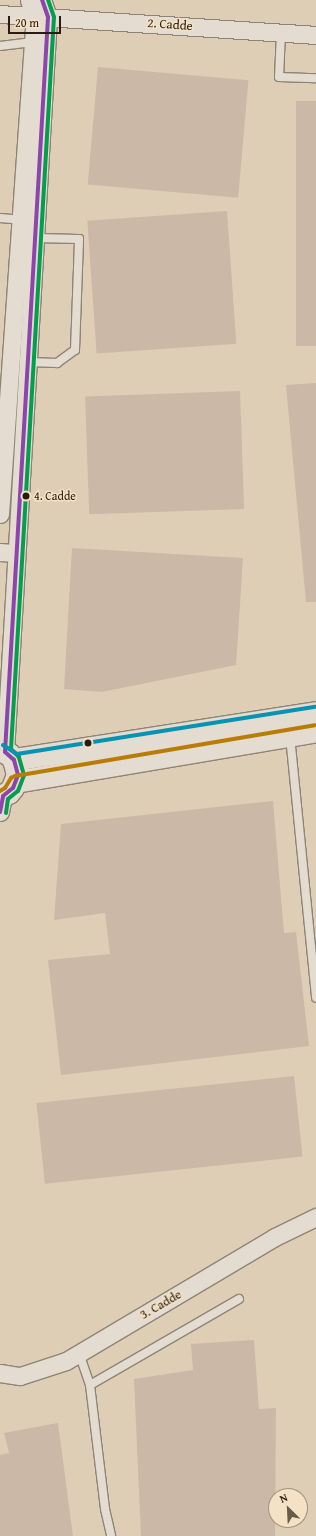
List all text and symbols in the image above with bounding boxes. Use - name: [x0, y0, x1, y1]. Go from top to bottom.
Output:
- scale bar: [10, 8, 63, 34]
- text: 20 m: [15, 14, 39, 31]
- street label: 2. Cadde: [147, 16, 193, 34]
- place label: 4. Cadde: [34, 489, 76, 503]
- marker: 4. Cadde: [21, 491, 31, 501]
- unlabelled marker: [83, 738, 93, 748]
- street label: 3. Cadde: [137, 1287, 185, 1323]
- north arrow: [268, 1488, 308, 1528]
- text: N: [277, 1489, 290, 1507]

